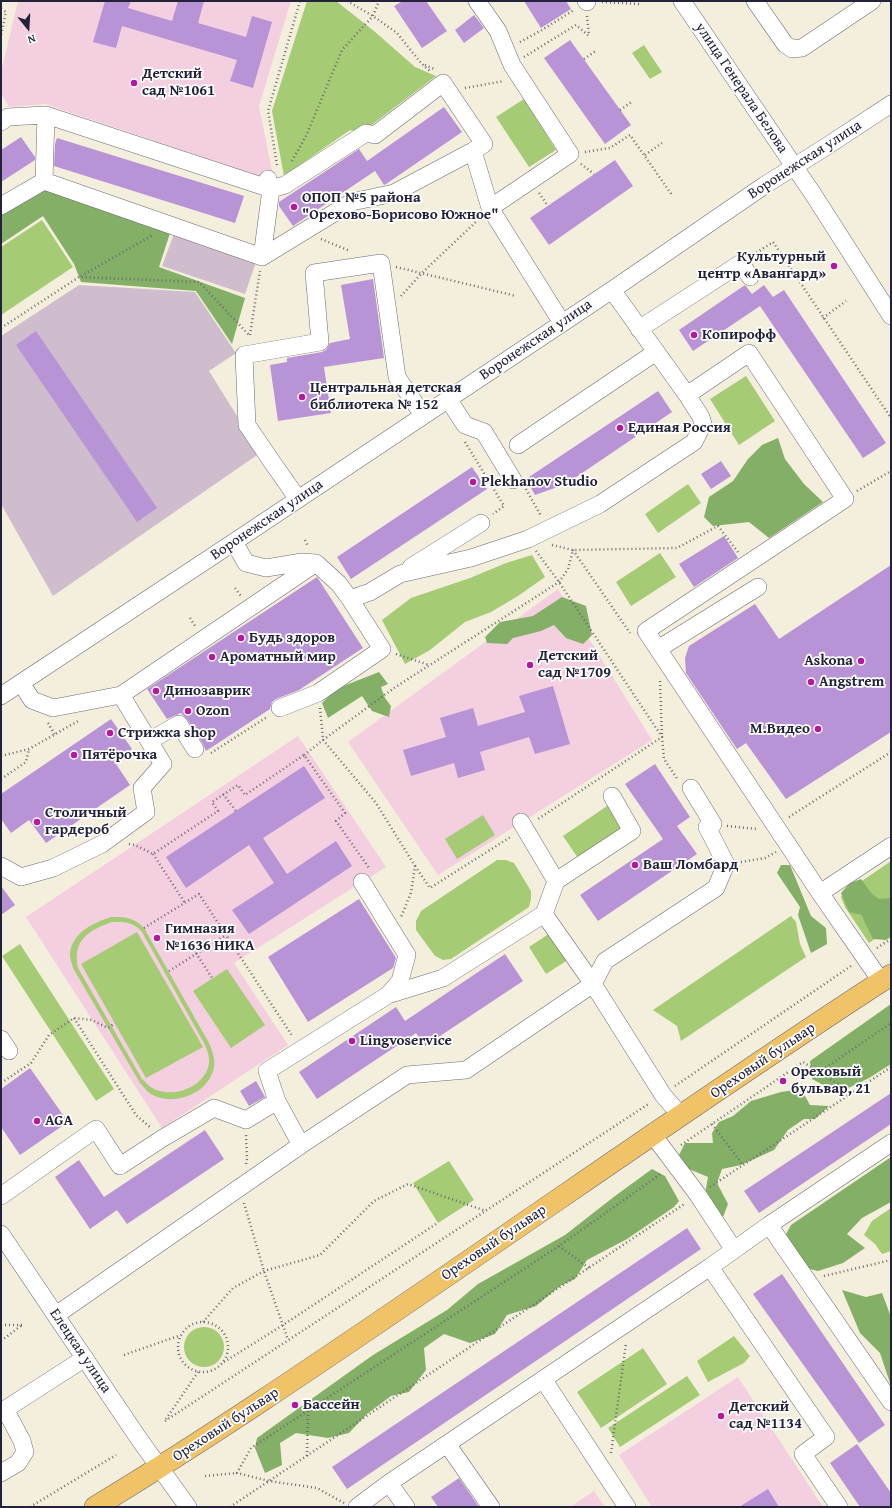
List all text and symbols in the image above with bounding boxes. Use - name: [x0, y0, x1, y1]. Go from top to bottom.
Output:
- north arrow: [8, 8, 48, 48]
- street label: улица Генерала Белова: [691, 19, 791, 157]
- text: N: [26, 31, 38, 48]
- place label: Детский сад №1061: [142, 65, 215, 100]
- marker: Детский сад №1061: [129, 78, 139, 88]
- street label: Воронежская улица: [745, 117, 865, 203]
- place label: ОПОП №5 района "Орехово-Борисово Южное": [302, 189, 498, 224]
- marker: ОПОП №5 района "Орехово-Борисово Южное": [289, 202, 299, 212]
- place label: Культурный центр «Авангард»: [698, 248, 826, 283]
- marker: Культурный центр «Авангард»: [829, 261, 839, 271]
- street label: Воронежская улица: [476, 296, 596, 384]
- place label: Копирофф: [702, 326, 776, 344]
- marker: Копирофф: [689, 330, 699, 340]
- place label: Центральная детская библиотека № 152: [310, 379, 462, 414]
- marker: Центральная детская библиотека № 152: [297, 392, 307, 402]
- place label: Единая Россия: [628, 419, 731, 437]
- marker: Единая Россия: [615, 423, 625, 433]
- place label: Plekhanov Studio: [481, 473, 598, 491]
- street label: Воронежская улица: [207, 476, 327, 564]
- marker: Plekhanov Studio: [468, 477, 478, 487]
- place label: Будь здоров: [249, 629, 335, 647]
- marker: Будь здоров: [236, 633, 246, 643]
- place label: Детский сад №1709: [538, 647, 611, 682]
- place label: Ароматный мир: [220, 648, 336, 666]
- marker: Ароматный мир: [207, 652, 217, 662]
- place label: Askona: [804, 652, 853, 670]
- marker: Askona: [856, 656, 866, 666]
- marker: Детский сад №1709: [525, 660, 535, 670]
- place label: Angstrem: [819, 673, 884, 691]
- marker: Angstrem: [806, 677, 816, 687]
- place label: Динозаврик: [164, 682, 250, 700]
- marker: Динозаврик: [151, 686, 161, 696]
- place label: Ozon: [196, 702, 229, 720]
- marker: Ozon: [183, 706, 193, 716]
- place label: М.Видео: [750, 720, 810, 738]
- place label: Стрижка shop: [118, 724, 216, 742]
- marker: М.Видео: [813, 724, 823, 734]
- marker: Стрижка shop: [105, 728, 115, 738]
- place label: Пятёрочка: [82, 746, 157, 764]
- marker: Пятёрочка: [69, 750, 79, 760]
- place label: Столичный гардероб: [45, 804, 127, 839]
- marker: Столичный гардероб: [32, 817, 42, 827]
- place label: Ваш Ломбард: [643, 856, 738, 874]
- marker: Ваш Ломбард: [630, 860, 640, 870]
- place label: Гимназия №1636 НИКА: [165, 920, 255, 955]
- marker: Гимназия №1636 НИКА: [152, 933, 162, 943]
- street label: Ореховый бульвар: [707, 1019, 819, 1103]
- place label: Lingvoservice: [360, 1032, 452, 1050]
- marker: Lingvoservice: [347, 1036, 357, 1046]
- place label: Ореховый бульвар, 21: [791, 1063, 871, 1098]
- marker: Ореховый бульвар, 21: [778, 1076, 788, 1086]
- place label: AGA: [45, 1112, 73, 1130]
- marker: AGA: [32, 1116, 42, 1126]
- street label: Ореховый бульвар: [438, 1201, 550, 1285]
- street label: Елецкая улица: [45, 1305, 115, 1397]
- street label: Ореховый бульвар: [170, 1384, 282, 1466]
- place label: Бассейн: [303, 1396, 360, 1414]
- place label: Детский сад №1134: [729, 1398, 802, 1433]
- marker: Бассейн: [290, 1400, 300, 1410]
- marker: Детский сад №1134: [716, 1411, 726, 1421]

